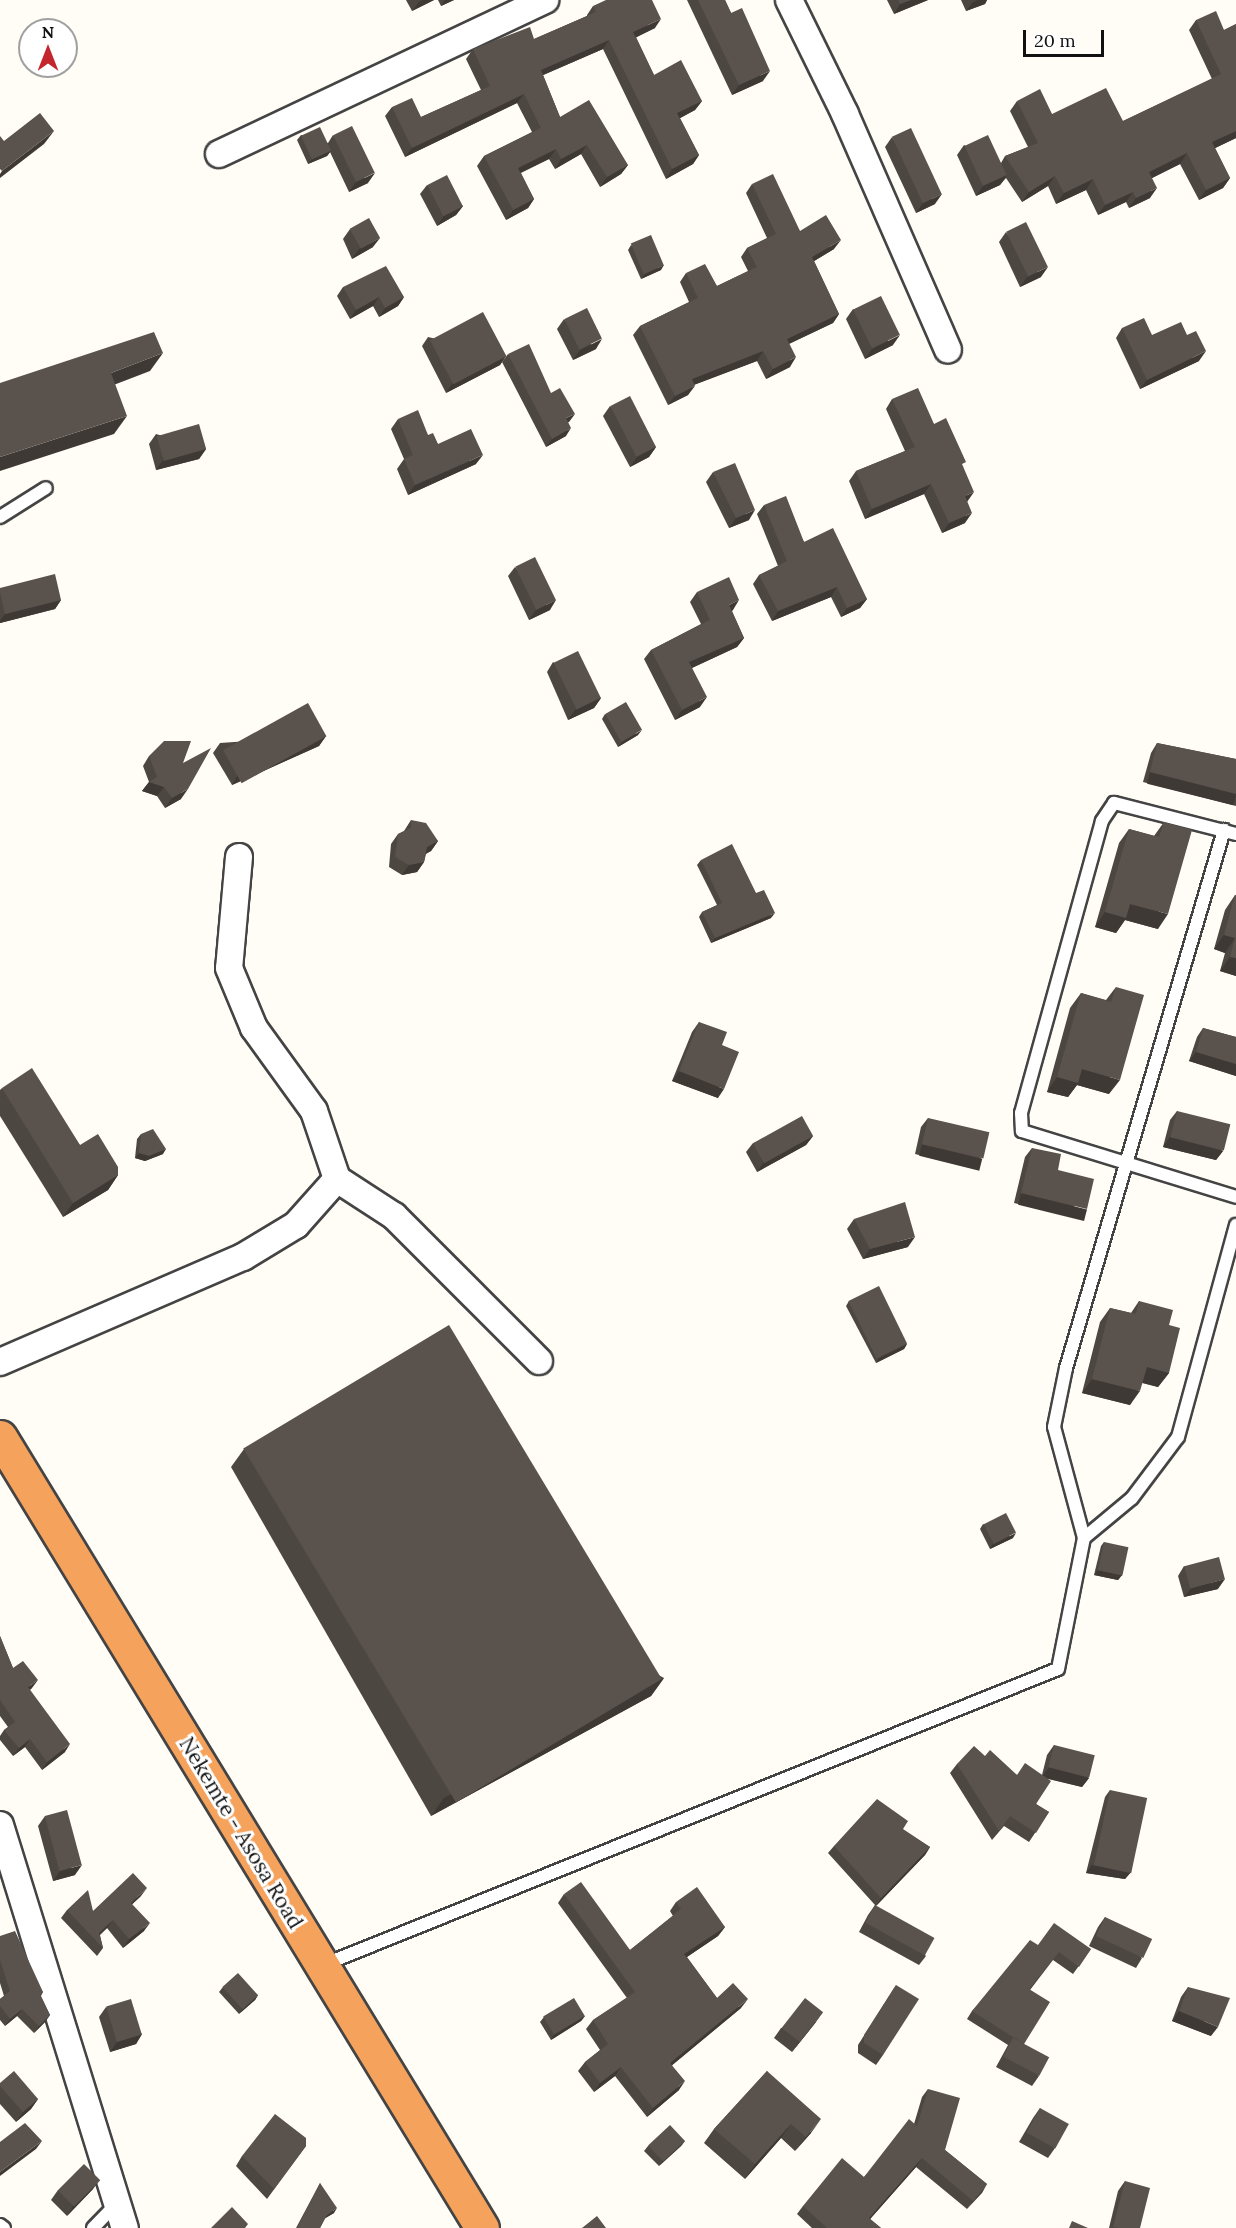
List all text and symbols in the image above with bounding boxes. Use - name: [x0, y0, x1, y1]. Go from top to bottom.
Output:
- north arrow: [18, 18, 78, 78]
- scale bar: [1026, 18, 1107, 56]
- text: N: [42, 22, 54, 42]
- text: 20 m: [1034, 29, 1076, 52]
- street label: Nekemte - Asosa Road: [174, 1733, 308, 1933]

